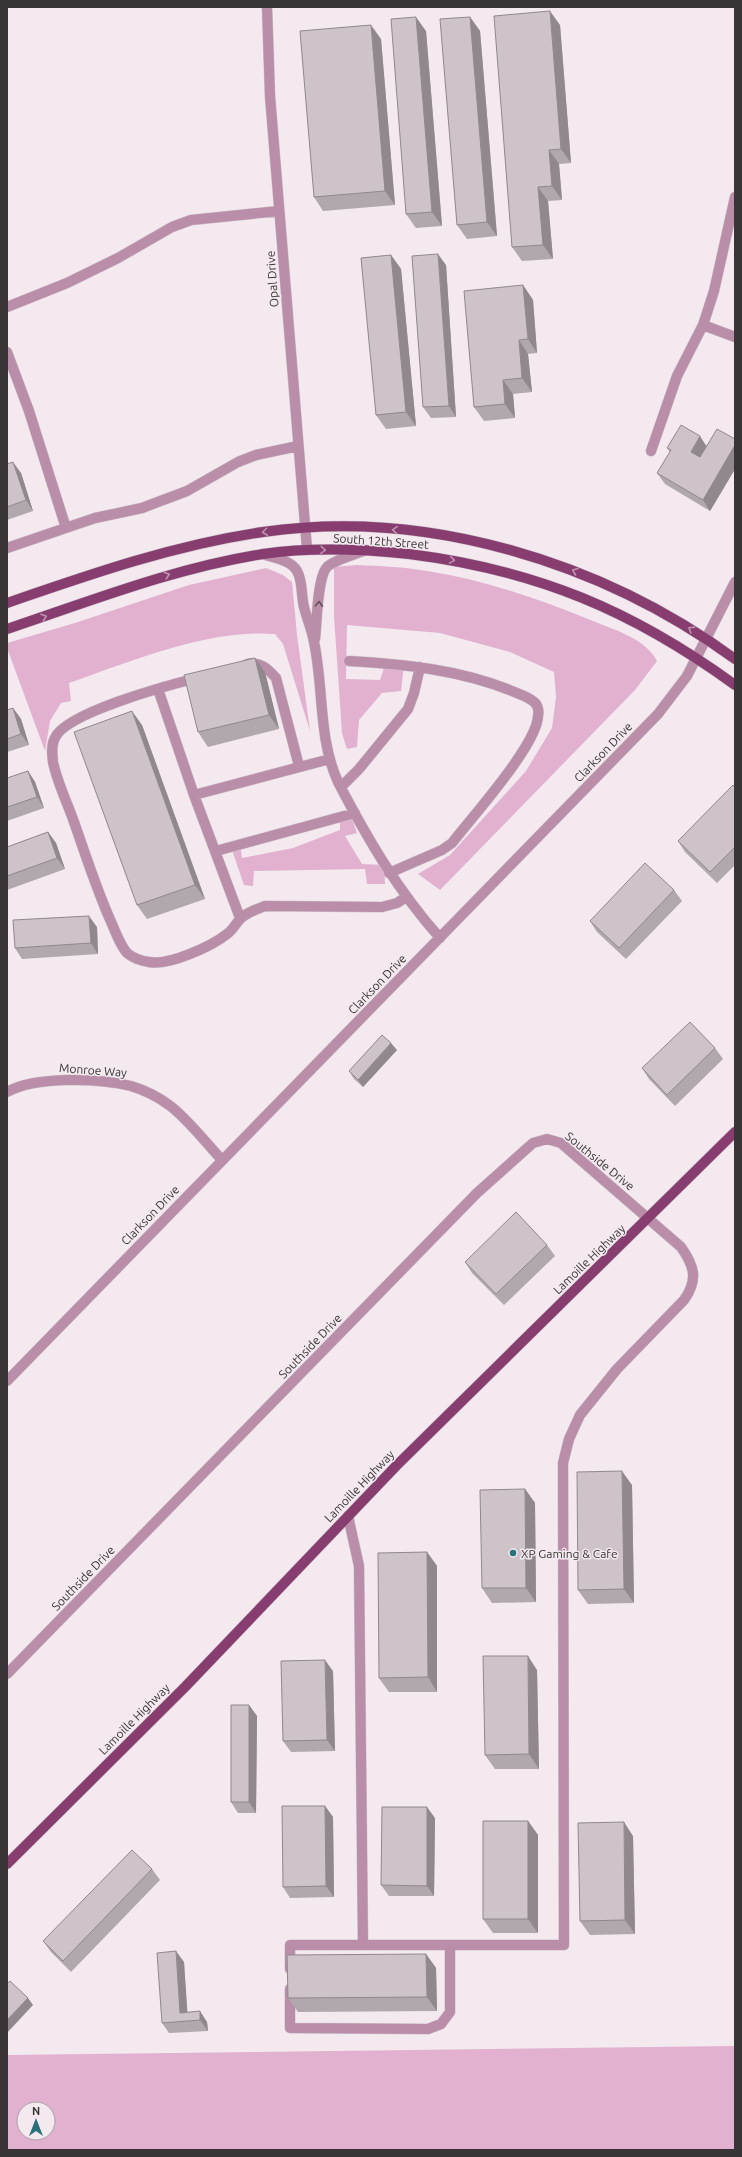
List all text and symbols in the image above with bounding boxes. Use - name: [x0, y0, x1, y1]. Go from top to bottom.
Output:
- street label: Opal Drive: [264, 250, 280, 308]
- one-way arrow: [391, 525, 398, 534]
- one-way arrow: [262, 527, 268, 536]
- street label: South 12th Street: [333, 531, 430, 551]
- one-way arrow: [320, 546, 326, 554]
- one-way arrow: [449, 556, 455, 564]
- one-way arrow: [572, 568, 580, 576]
- one-way arrow: [163, 571, 170, 580]
- one-way arrow: [315, 601, 323, 607]
- one-way arrow: [40, 613, 47, 621]
- one-way arrow: [688, 627, 695, 634]
- street label: Clarkson Drive: [571, 720, 635, 784]
- street label: Clarkson Drive: [345, 952, 409, 1016]
- street label: Monroe Way: [59, 1061, 128, 1079]
- street label: Southside Drive: [563, 1129, 637, 1193]
- street label: Clarkson Drive: [118, 1183, 182, 1247]
- street label: Lamoille Highway: [550, 1221, 628, 1297]
- street label: Southside Drive: [276, 1311, 344, 1381]
- street label: Lamoille Highway: [321, 1447, 397, 1525]
- street label: Southside Drive: [49, 1543, 117, 1613]
- place label: XP Gaming & Cafe: [521, 1547, 618, 1560]
- marker: XP Gaming & Cafe: [508, 1548, 518, 1558]
- street label: Lamoille Highway: [96, 1681, 172, 1757]
- north arrow: [16, 2101, 56, 2141]
- text: N: [32, 2105, 40, 2117]

